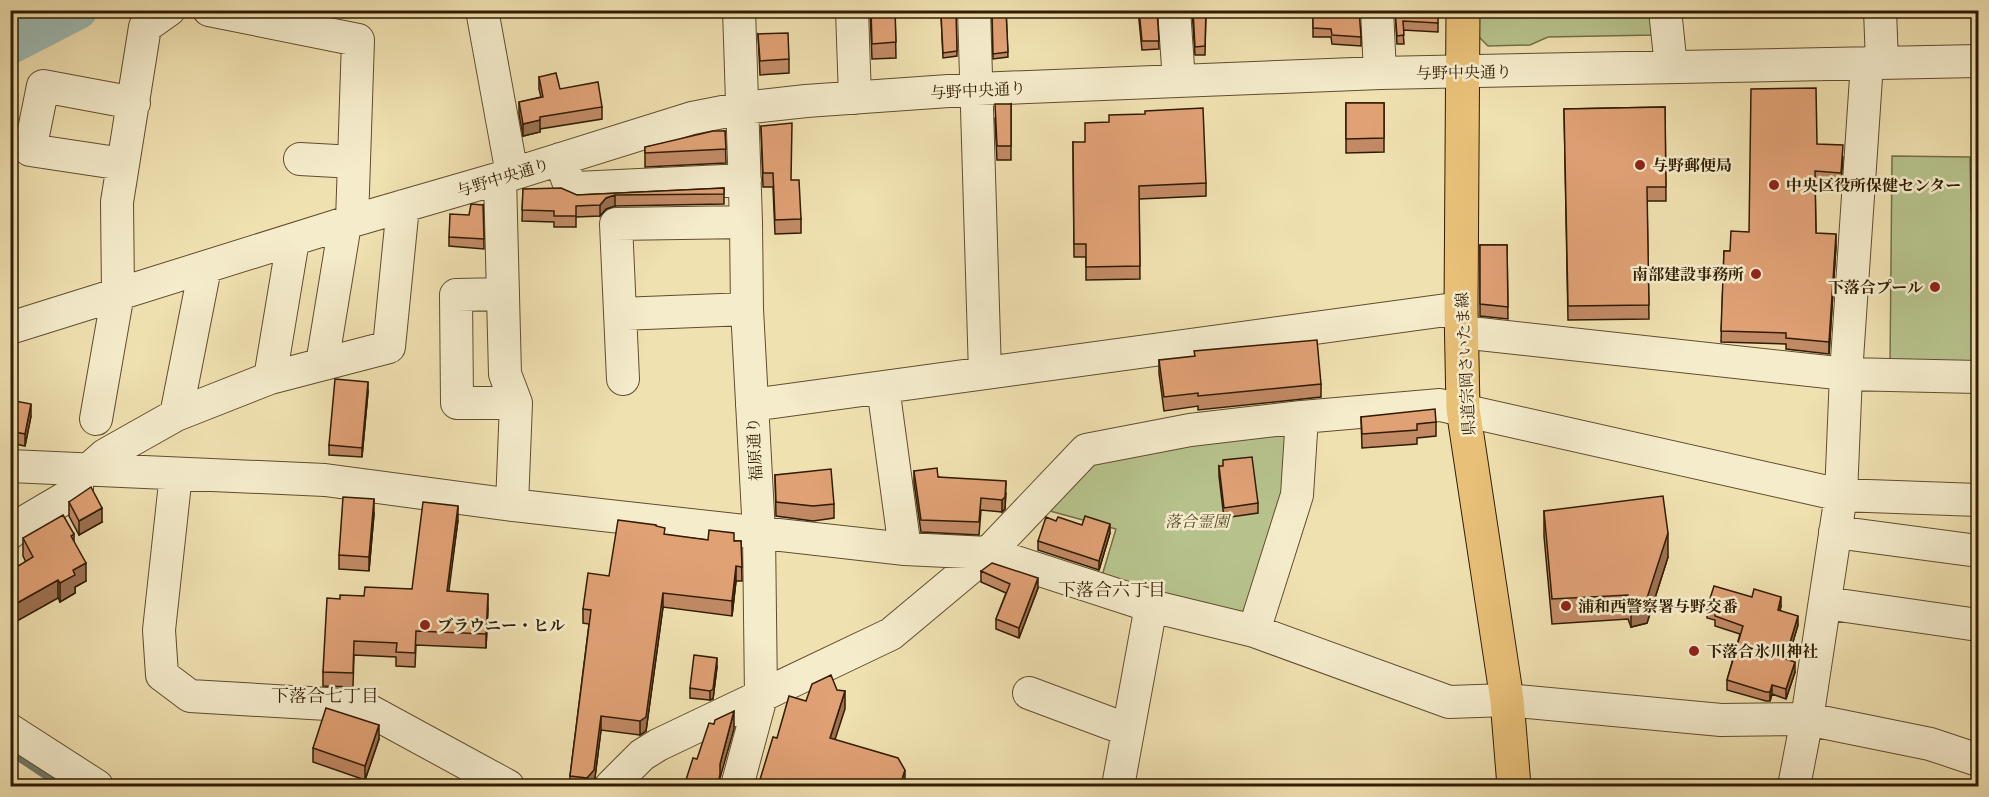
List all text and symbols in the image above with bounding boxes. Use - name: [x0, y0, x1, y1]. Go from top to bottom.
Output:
- street label: 与野中央通り: [1416, 61, 1512, 83]
- street label: 与野中央通り: [930, 78, 1026, 102]
- street label: 与野中央通り: [454, 153, 552, 201]
- place label: 与野郵便局: [1652, 155, 1732, 175]
- marker: 与野郵便局: [1633, 158, 1647, 172]
- place label: 中央区役所保健センター: [1786, 175, 1961, 195]
- marker: 中央区役所保健センター: [1767, 178, 1781, 192]
- place label: 南部建設事務所: [1632, 264, 1744, 284]
- marker: 南部建設事務所: [1749, 267, 1763, 281]
- place label: 下落合プール: [1828, 277, 1923, 297]
- marker: 下落合プール: [1928, 280, 1942, 294]
- street label: 県道宗岡さいたま線: [1451, 292, 1479, 436]
- street label: 福原通り: [742, 417, 766, 481]
- park label: 落合霊園: [1165, 511, 1232, 531]
- district label: 下落合六丁目: [1058, 579, 1166, 601]
- place label: 浦和西警察署与野交番: [1578, 596, 1738, 616]
- marker: 浦和西警察署与野交番: [1559, 599, 1573, 613]
- place label: ブラウニー・ヒル: [437, 615, 565, 635]
- marker: ブラウニー・ヒル: [418, 618, 432, 632]
- place label: 下落合氷川神社: [1706, 641, 1818, 661]
- marker: 下落合氷川神社: [1687, 644, 1701, 658]
- district label: 下落合七丁目: [271, 685, 379, 707]

